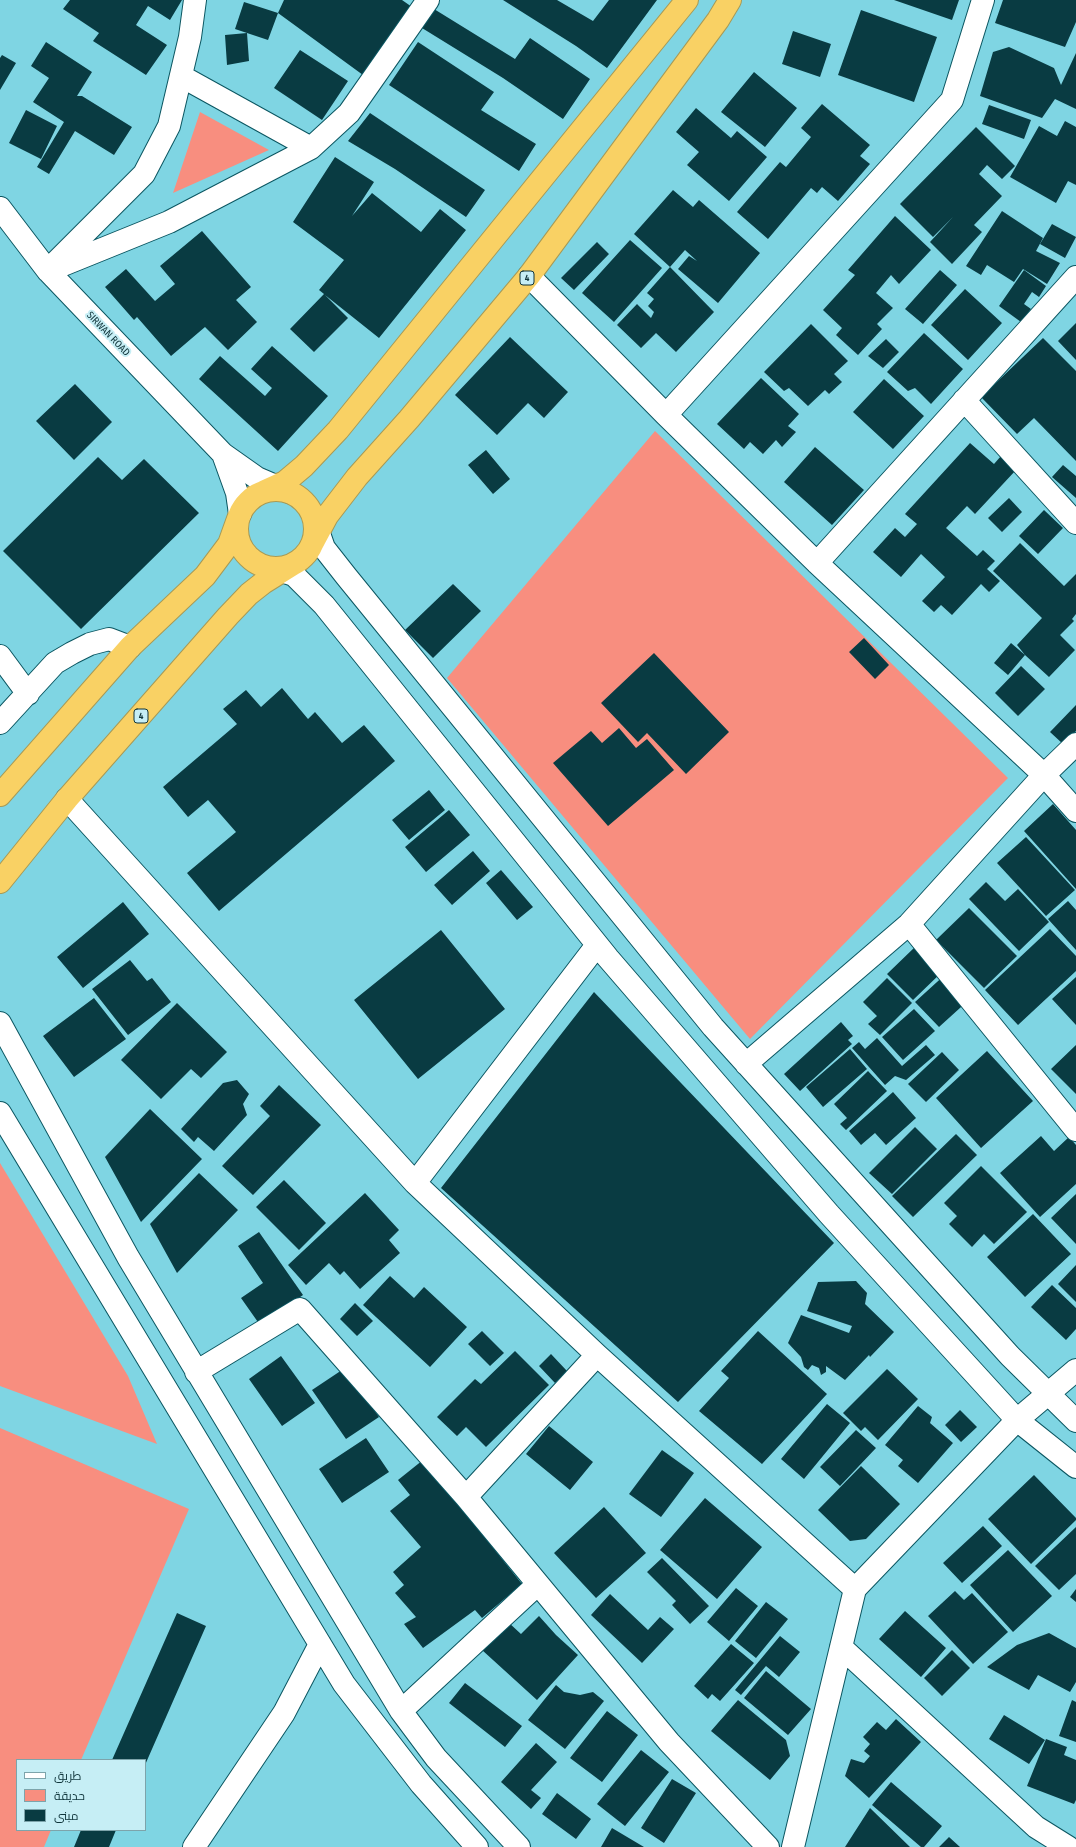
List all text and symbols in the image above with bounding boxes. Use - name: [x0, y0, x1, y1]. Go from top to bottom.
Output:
- road number: 4: [520, 271, 534, 285]
- street label: SIRWAN ROAD: [84, 309, 132, 359]
- road number: 4: [134, 709, 148, 723]
- legend: [16, 1759, 146, 1831]
- text: طريق: [54, 1769, 81, 1783]
- text: حديقة: [54, 1789, 85, 1803]
- text: مبنى: [54, 1809, 79, 1823]

